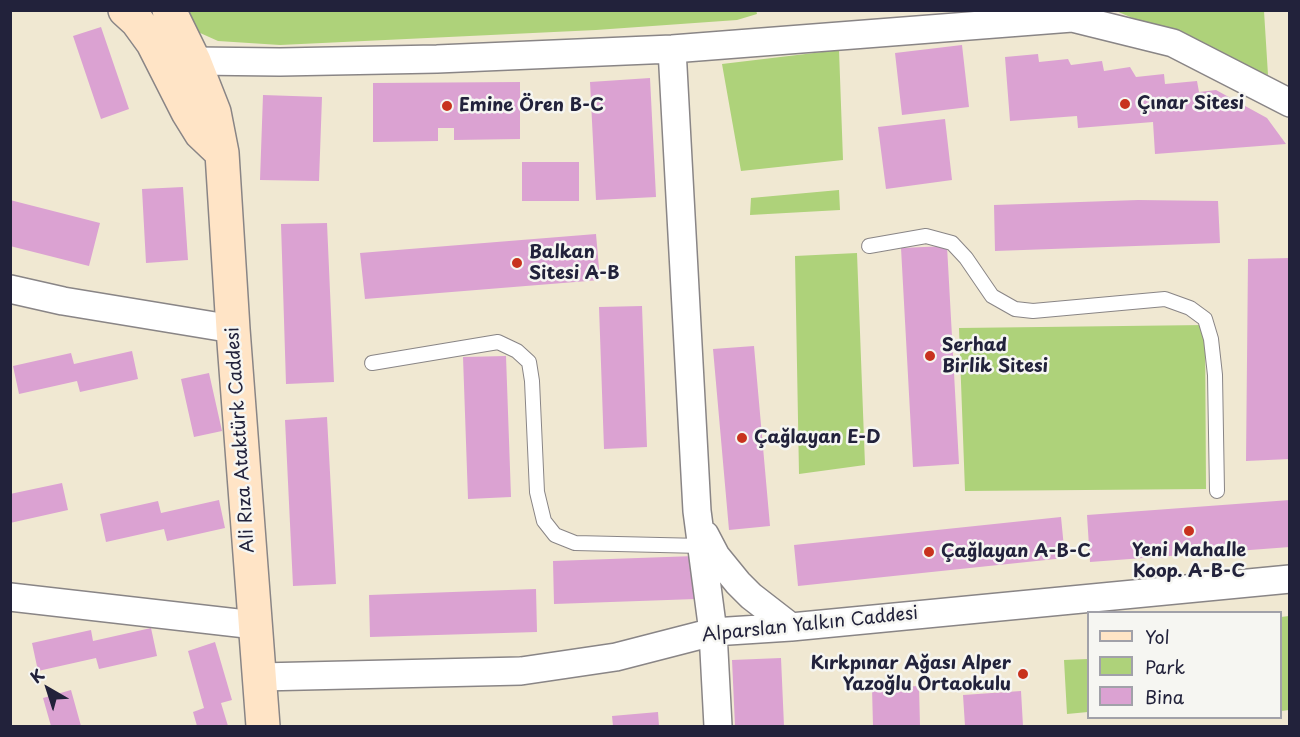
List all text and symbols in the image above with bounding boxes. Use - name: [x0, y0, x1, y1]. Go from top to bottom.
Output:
- place label: Çınar Sitesi: [1137, 93, 1244, 115]
- place label: Emine Ören B-C: [459, 95, 604, 117]
- marker: Çınar Sitesi: [1118, 97, 1132, 111]
- marker: Emine Ören B-C: [440, 99, 454, 113]
- place label: Balkan Sitesi A-B: [529, 242, 620, 284]
- marker: Balkan Sitesi A-B: [510, 256, 524, 270]
- street label: Ali Rıza Ataktürk Caddesi: [222, 326, 260, 554]
- place label: Serhad Birlik Sitesi: [942, 335, 1048, 378]
- marker: Serhad Birlik Sitesi: [923, 349, 937, 363]
- place label: Çağlayan E-D: [754, 427, 881, 449]
- marker: Çağlayan E-D: [735, 431, 749, 445]
- marker: Yeni Mahalle Koop. A-B-C: [1182, 524, 1196, 538]
- place label: Yeni Mahalle Koop. A-B-C: [1132, 540, 1246, 582]
- place label: Çağlayan A-B-C: [941, 541, 1091, 563]
- marker: Çağlayan A-B-C: [922, 545, 936, 559]
- street label: Alparslan Yalkın Caddesi: [701, 603, 919, 647]
- legend: [1087, 611, 1282, 719]
- text: Yol: [1145, 623, 1170, 650]
- place label: Kırkpınar Ağası Alper Yazoğlu Ortaokulu: [810, 653, 1011, 696]
- text: Park: [1145, 653, 1185, 680]
- north arrow: [18, 659, 78, 719]
- text: K: [25, 662, 49, 688]
- marker: Kırkpınar Ağası Alper Yazoğlu Ortaokulu: [1016, 667, 1030, 681]
- text: Bina: [1145, 683, 1184, 710]

